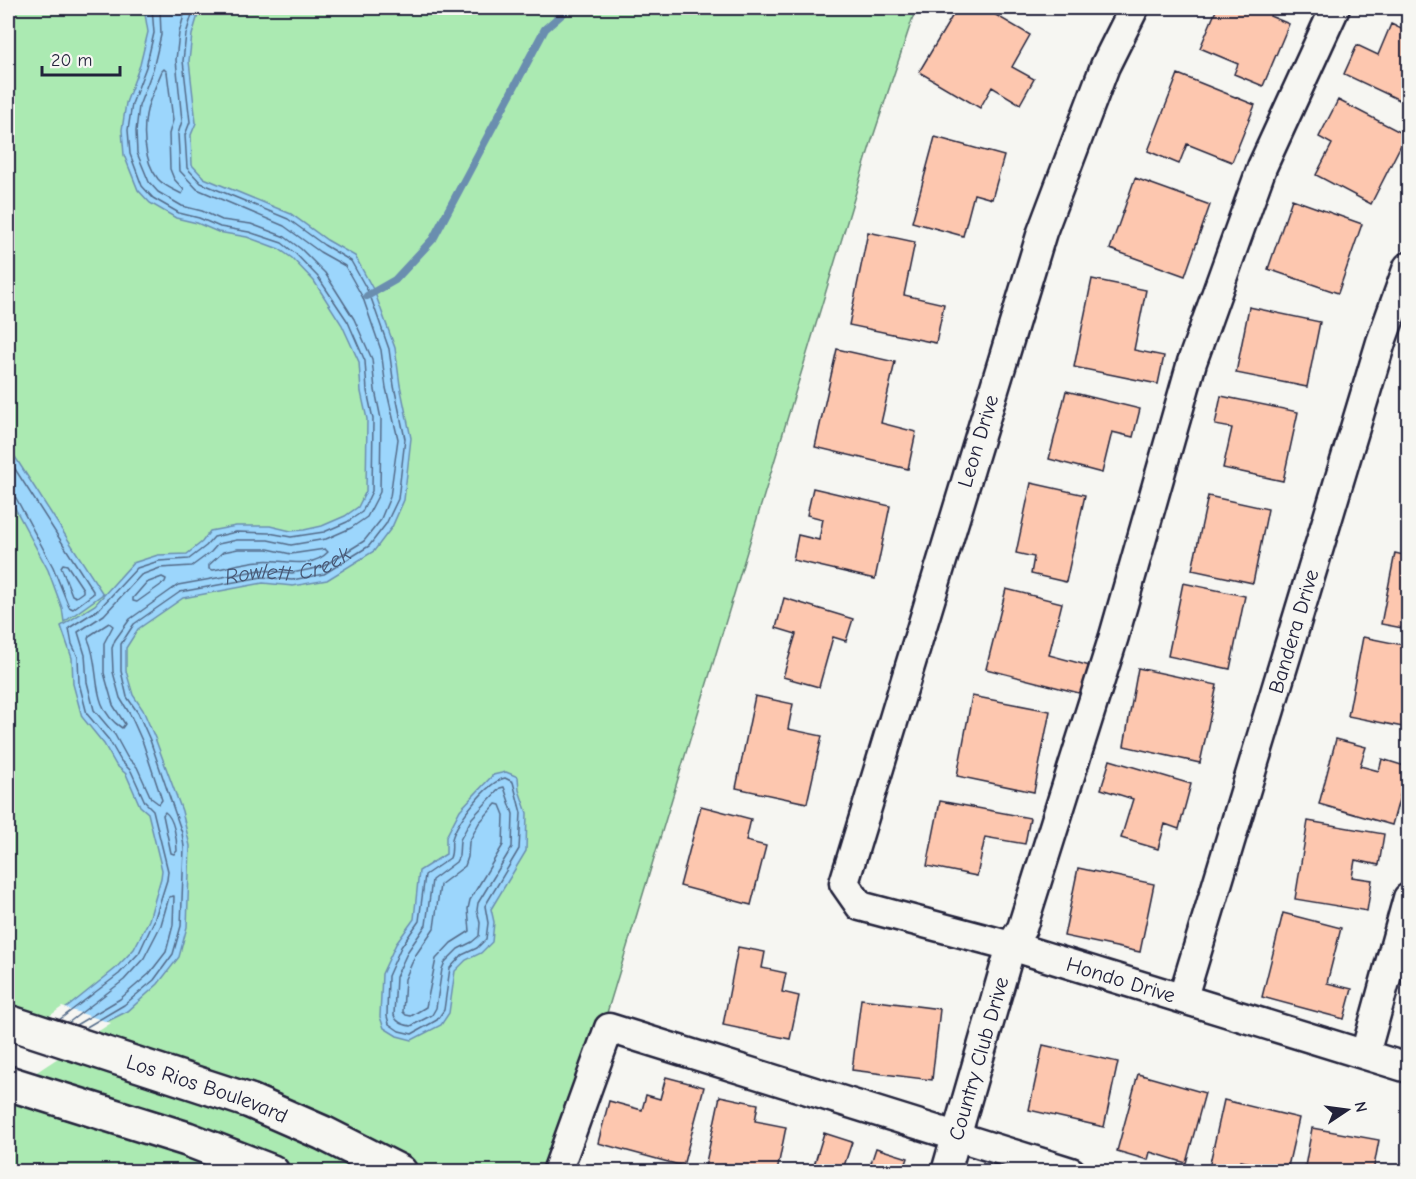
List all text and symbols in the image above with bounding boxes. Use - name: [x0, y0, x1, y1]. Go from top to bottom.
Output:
- scale bar: [42, 39, 120, 77]
- text: 20 m: [51, 50, 92, 71]
- street label: Leon Drive: [953, 392, 1003, 490]
- water label: Rowlett Creek: [223, 540, 356, 590]
- street label: Bandera Drive: [1263, 567, 1324, 696]
- street label: Hondo Drive: [1064, 952, 1178, 1008]
- street label: Country Club Drive: [944, 974, 1013, 1143]
- street label: Los Rios Boulevard: [124, 1050, 291, 1128]
- north arrow: [1317, 1080, 1377, 1140]
- text: N: [1351, 1100, 1371, 1114]

